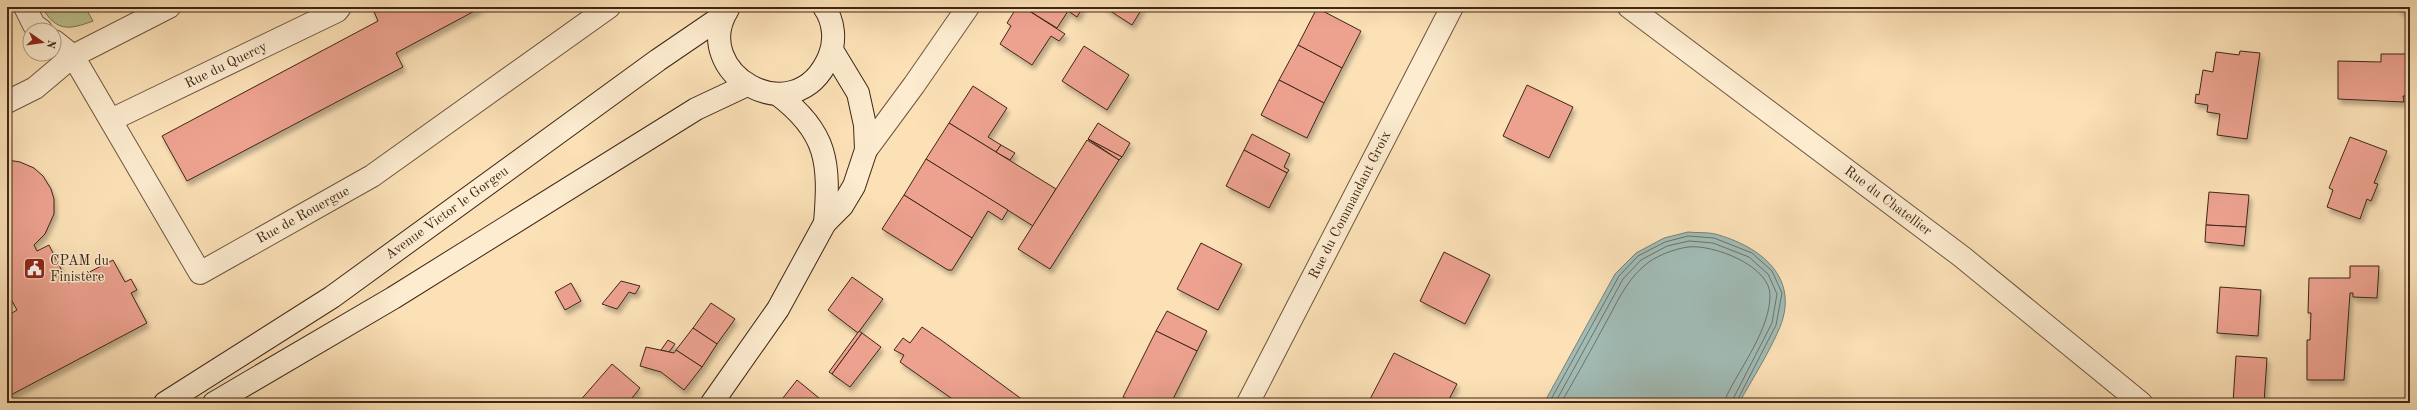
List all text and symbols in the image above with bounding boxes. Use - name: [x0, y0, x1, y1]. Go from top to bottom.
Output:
- north arrow: [22, 22, 62, 62]
- text: N: [44, 39, 57, 50]
- street label: Rue du Quercy: [183, 39, 270, 91]
- street label: Rue du Commandant Groix: [1307, 129, 1393, 281]
- street label: Avenue Victor le Gorgeu: [383, 163, 512, 262]
- street label: Rue du Chatellier: [1842, 164, 1934, 238]
- street label: Rue de Rouergue: [254, 184, 352, 246]
- place label: CPAM du Finistère: [50, 254, 110, 284]
- public building icon: CPAM du Finistère: [21, 256, 47, 282]

